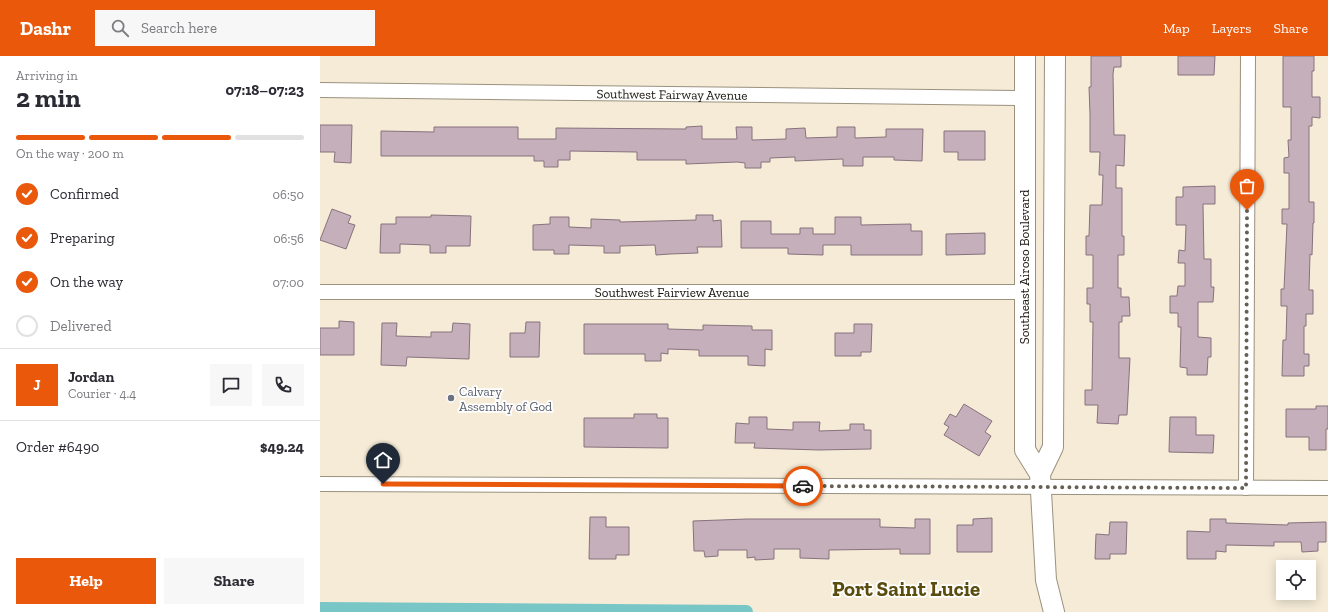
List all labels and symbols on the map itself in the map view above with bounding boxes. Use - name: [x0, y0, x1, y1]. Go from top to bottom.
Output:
- street label: Southwest Fairway Avenue: [596, 86, 747, 103]
- pin: [1230, 169, 1264, 210]
- street label: Southeast Airoso Boulevard: [1017, 190, 1032, 344]
- street label: Southwest Fairview Avenue: [595, 285, 749, 300]
- place label: Calvary Assembly of God: [459, 384, 552, 414]
- marker: Calvary Assembly of God: [446, 393, 456, 403]
- pin: [366, 443, 400, 484]
- courier: [783, 466, 823, 506]
- district label: Port Saint Lucie: [832, 576, 980, 601]

